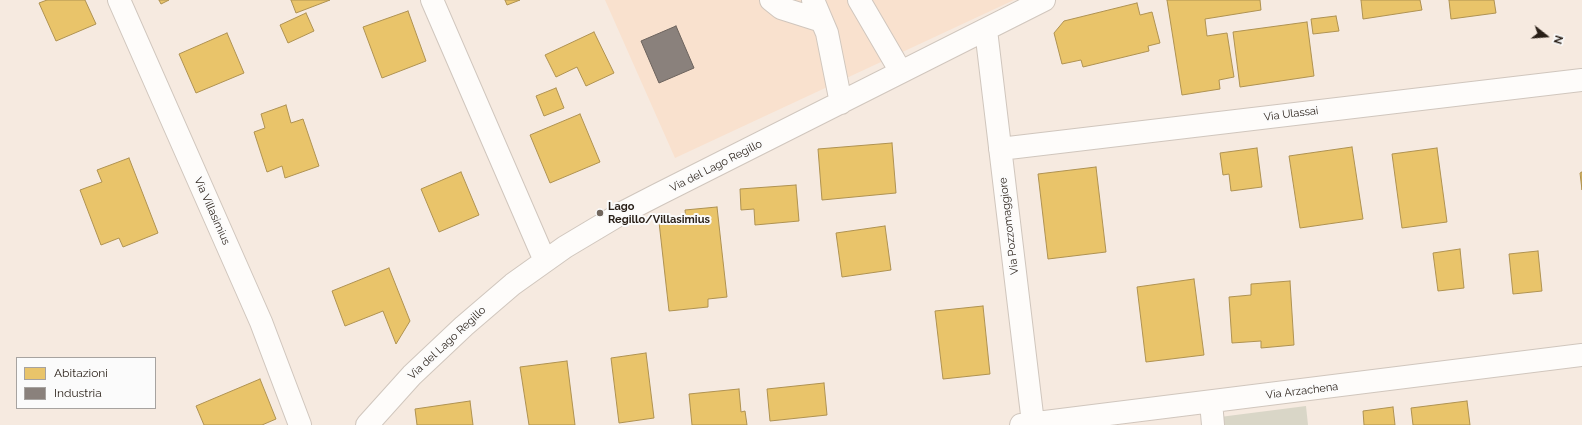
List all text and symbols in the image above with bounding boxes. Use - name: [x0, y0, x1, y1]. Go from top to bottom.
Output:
- north arrow: [1526, 16, 1566, 56]
- text: N: [1551, 34, 1565, 46]
- street label: Via Ulassai: [1263, 104, 1319, 124]
- street label: Via del Lago Regillo: [668, 137, 764, 195]
- street label: Via Villasimius: [191, 175, 233, 247]
- street label: Via Pozzomaggiore: [996, 177, 1022, 275]
- place label: Lago Regillo/Villasimius: [608, 200, 710, 226]
- marker: Lago Regillo/Villasimius: [595, 208, 605, 218]
- street label: Via del Lago Regillo: [405, 304, 489, 382]
- legend: [16, 357, 156, 409]
- text: Abitazioni: [54, 366, 108, 380]
- street label: Via Arzachena: [1265, 380, 1339, 402]
- text: Industria: [54, 386, 102, 400]

